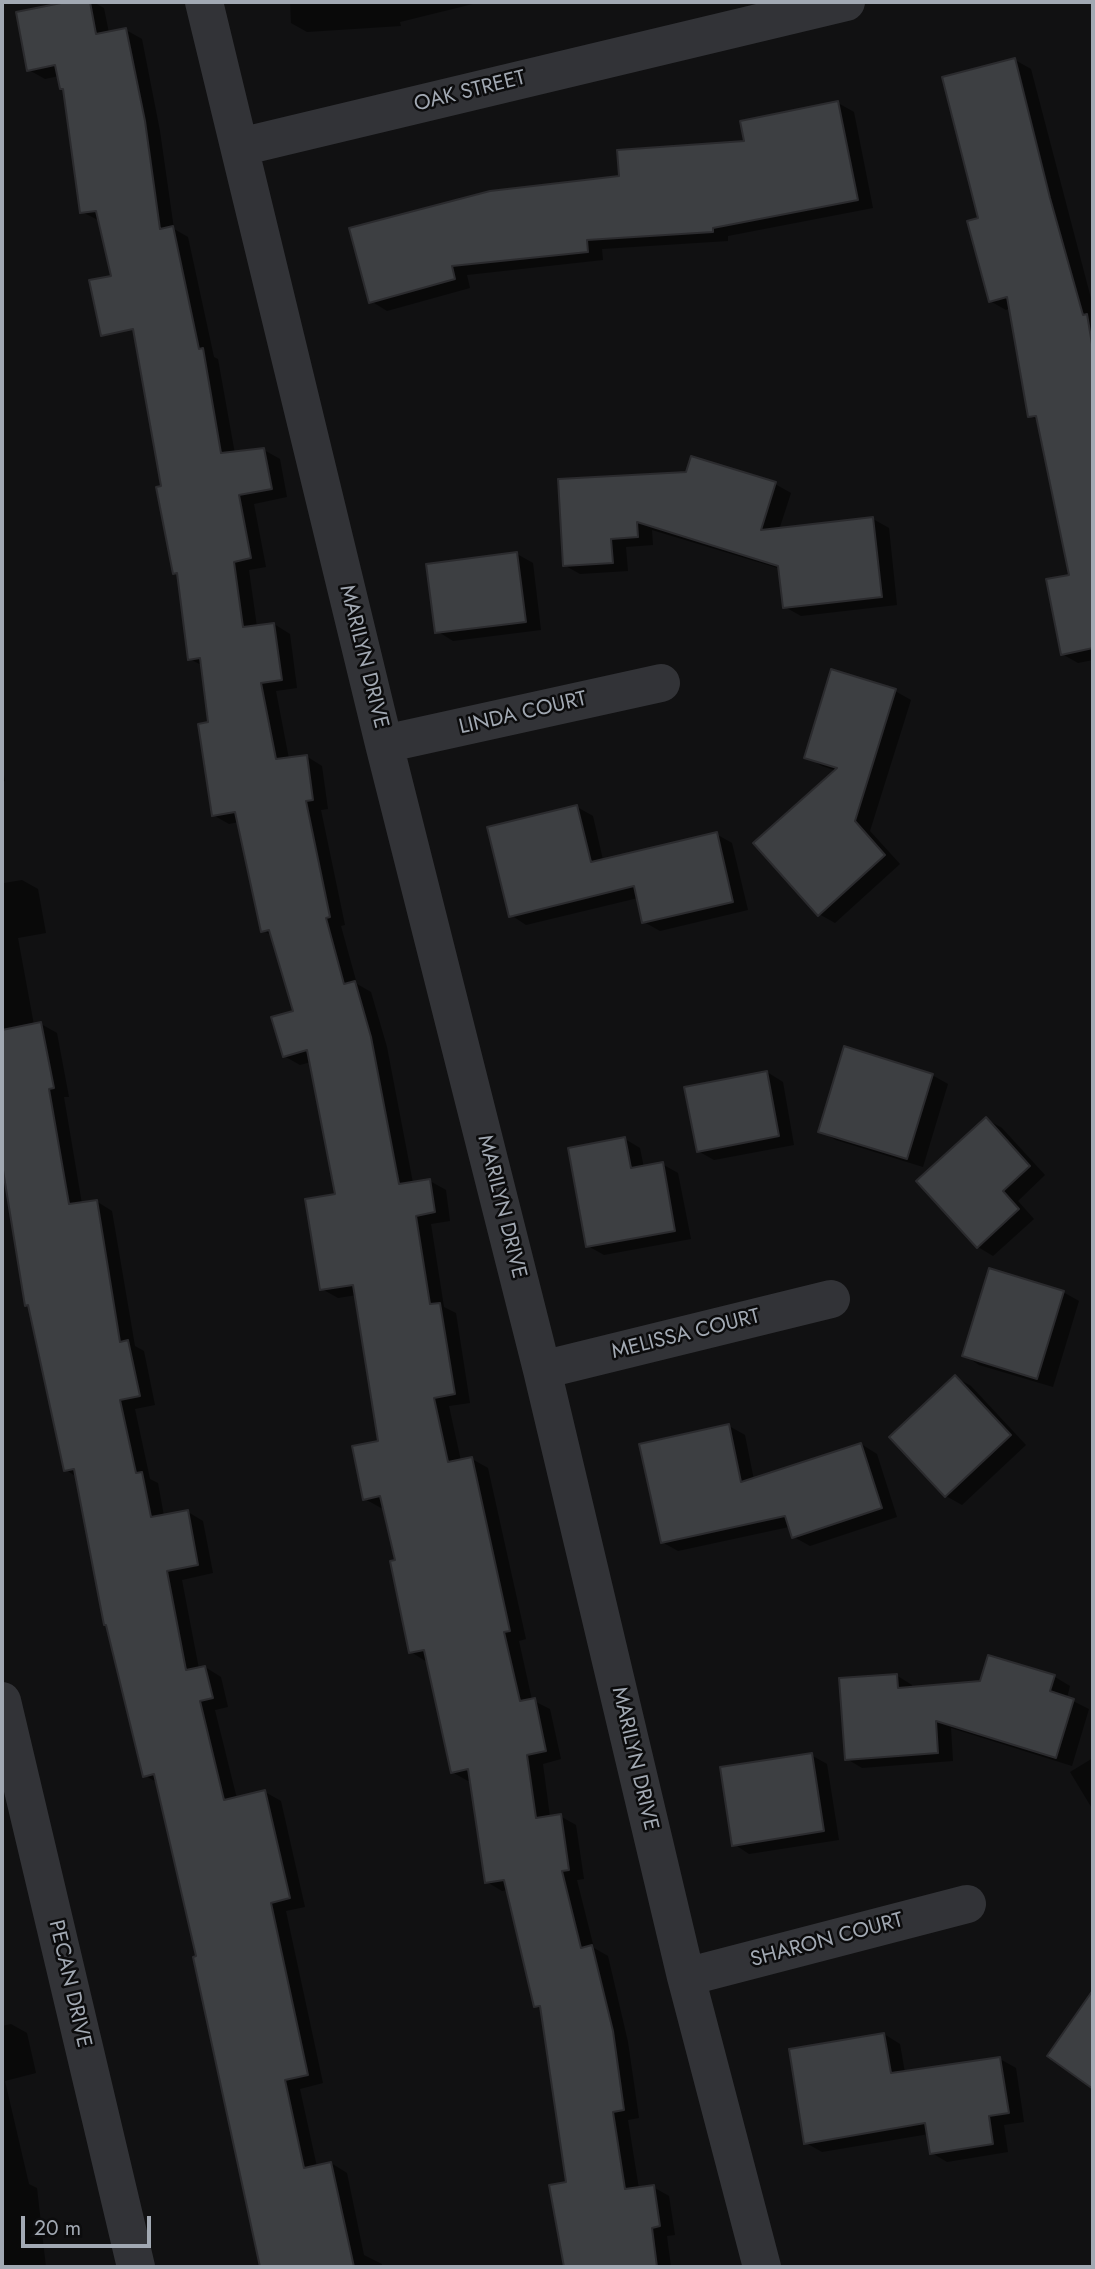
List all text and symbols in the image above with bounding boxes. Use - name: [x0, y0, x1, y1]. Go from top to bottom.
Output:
- street label: OAK STREET: [412, 66, 528, 118]
- street label: MARILYN DRIVE: [333, 583, 393, 731]
- street label: LINDA COURT: [457, 687, 589, 741]
- street label: MARILYN DRIVE: [471, 1133, 531, 1281]
- street label: MELISSA COURT: [609, 1304, 763, 1366]
- street label: MARILYN DRIVE: [605, 1685, 663, 1833]
- street label: SHARON COURT: [748, 1909, 906, 1973]
- street label: PECAN DRIVE: [42, 1918, 96, 2050]
- scale bar: [24, 2202, 154, 2246]
- text: 20 m: [34, 2213, 81, 2243]

